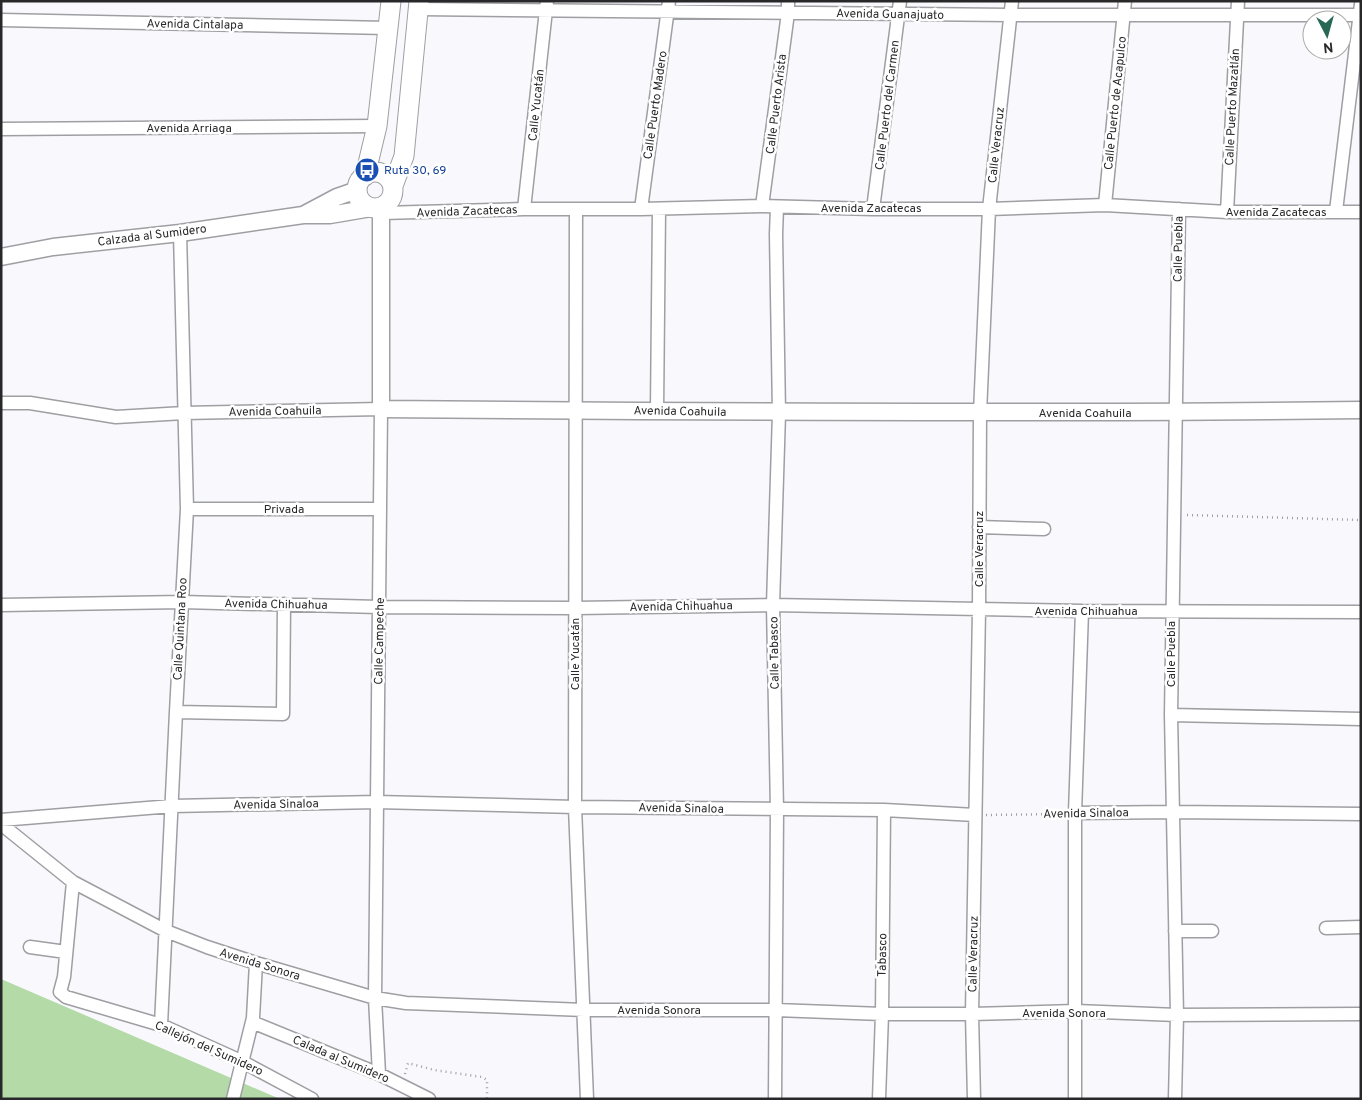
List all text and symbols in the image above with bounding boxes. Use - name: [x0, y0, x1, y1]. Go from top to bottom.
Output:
- street label: Avenida Guanajuato: [836, 6, 944, 24]
- north arrow: [1302, 10, 1352, 60]
- street label: Avenida Cintalapa: [146, 16, 244, 34]
- street label: Calle Puerto de Acapulco: [1101, 35, 1131, 171]
- text: N: [1322, 37, 1334, 55]
- street label: Calle Puerto del Carmen: [872, 39, 904, 171]
- street label: Calle Puerto Mazatlán: [1222, 48, 1244, 166]
- street label: Calle Puerto Madero: [640, 50, 672, 160]
- street label: Calle Puerto Arista: [763, 53, 791, 155]
- street label: Calle Yucatán: [525, 68, 549, 142]
- street label: Calle Veracruz: [985, 106, 1009, 184]
- street label: Avenida Arriaga: [146, 121, 232, 137]
- bus stop icon: Ruta 30, 69: [354, 157, 380, 183]
- place label: Ruta 30, 69: [384, 163, 446, 179]
- street label: Avenida Zacatecas: [820, 201, 922, 217]
- street label: Avenida Zacatecas: [416, 202, 518, 222]
- street label: Avenida Zacatecas: [1225, 205, 1327, 221]
- street label: Calle Puebla: [1170, 216, 1188, 282]
- street label: Calzada al Sumidero: [97, 221, 208, 251]
- street label: Avenida Coahuila: [228, 403, 322, 421]
- street label: Avenida Coahuila: [633, 403, 727, 421]
- street label: Avenida Coahuila: [1039, 406, 1131, 422]
- street label: Privada: [264, 502, 304, 518]
- street label: Calle Veracruz: [972, 511, 988, 587]
- street label: Calle Quintana Roo: [170, 577, 192, 681]
- street label: Avenida Chihuahua: [224, 596, 328, 614]
- street label: Calle Campeche: [371, 597, 389, 685]
- street label: Avenida Chihuahua: [629, 598, 733, 616]
- street label: Avenida Chihuahua: [1034, 604, 1138, 620]
- street label: Calle Tabasco: [766, 616, 784, 690]
- street label: Calle Yucatán: [568, 618, 584, 690]
- street label: Calle Puebla: [1164, 621, 1180, 687]
- street label: Avenida Sinaloa: [233, 796, 319, 814]
- street label: Avenida Sinaloa: [638, 800, 724, 818]
- street label: Avenida Sinaloa: [1043, 805, 1129, 823]
- street label: Calle Veracruz: [965, 916, 983, 993]
- street label: Tabasco: [875, 933, 891, 977]
- street label: Avenida Sonora: [217, 945, 302, 985]
- street label: Avenida Sonora: [617, 1003, 701, 1019]
- street label: Avenida Sonora: [1022, 1006, 1106, 1022]
- street label: Callejón del Sumidero: [152, 1018, 266, 1080]
- street label: Calada al Sumidero: [290, 1032, 392, 1088]

